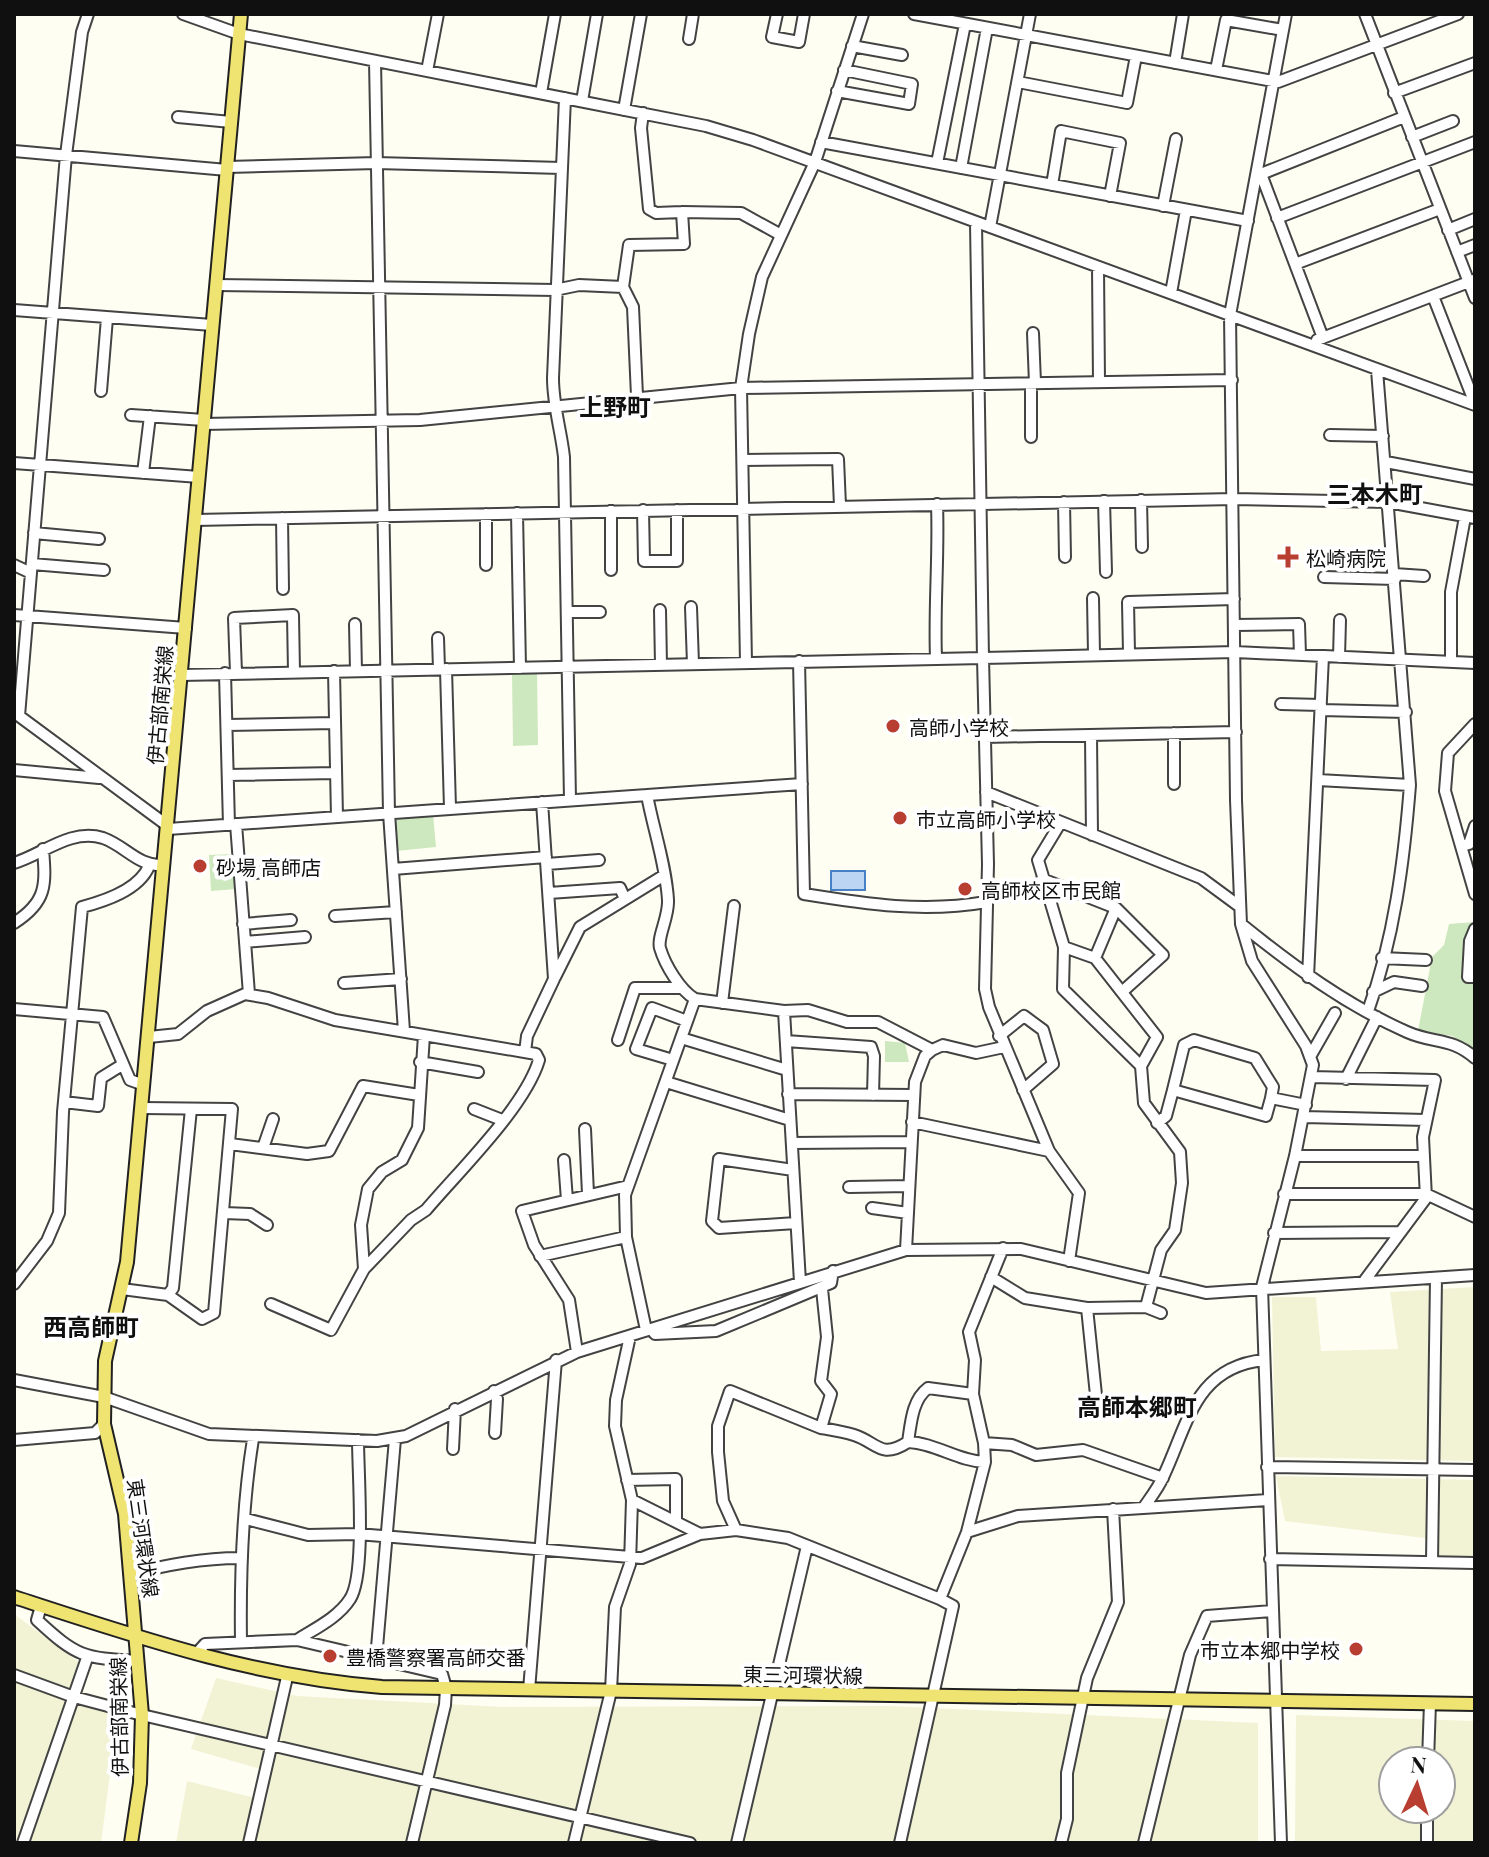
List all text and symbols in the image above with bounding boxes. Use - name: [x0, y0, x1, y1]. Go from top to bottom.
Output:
- district label: 上野町: [579, 390, 651, 422]
- district label: 三本木町: [1327, 477, 1423, 509]
- place label: 松崎病院: [1306, 544, 1386, 571]
- marker: 松崎病院: [1277, 546, 1299, 568]
- street label: 伊古部南栄線: [140, 644, 178, 766]
- place label: 高師小学校: [909, 713, 1009, 740]
- marker: 高師小学校: [884, 717, 902, 735]
- place label: 市立高師小学校: [916, 805, 1056, 832]
- marker: 市立高師小学校: [891, 809, 909, 827]
- place label: 砂場 高師店: [216, 853, 321, 880]
- marker: 砂場 高師店: [191, 857, 209, 875]
- place label: 高師校区市民館: [981, 876, 1121, 903]
- marker: 高師校区市民館: [956, 880, 974, 898]
- district label: 西高師町: [43, 1310, 139, 1342]
- district label: 高師本郷町: [1077, 1390, 1197, 1422]
- street label: 東三河環状線: [122, 1477, 166, 1599]
- place label: 市立本郷中学校: [1200, 1636, 1340, 1663]
- marker: 市立本郷中学校: [1347, 1640, 1365, 1658]
- place label: 豊橋警察署高師交番: [346, 1643, 526, 1670]
- marker: 豊橋警察署高師交番: [321, 1647, 339, 1665]
- street label: 伊古部南栄線: [103, 1657, 133, 1777]
- street label: 東三河環状線: [743, 1659, 863, 1689]
- north arrow: [1377, 1745, 1457, 1825]
- text: N: [1409, 1749, 1428, 1780]

